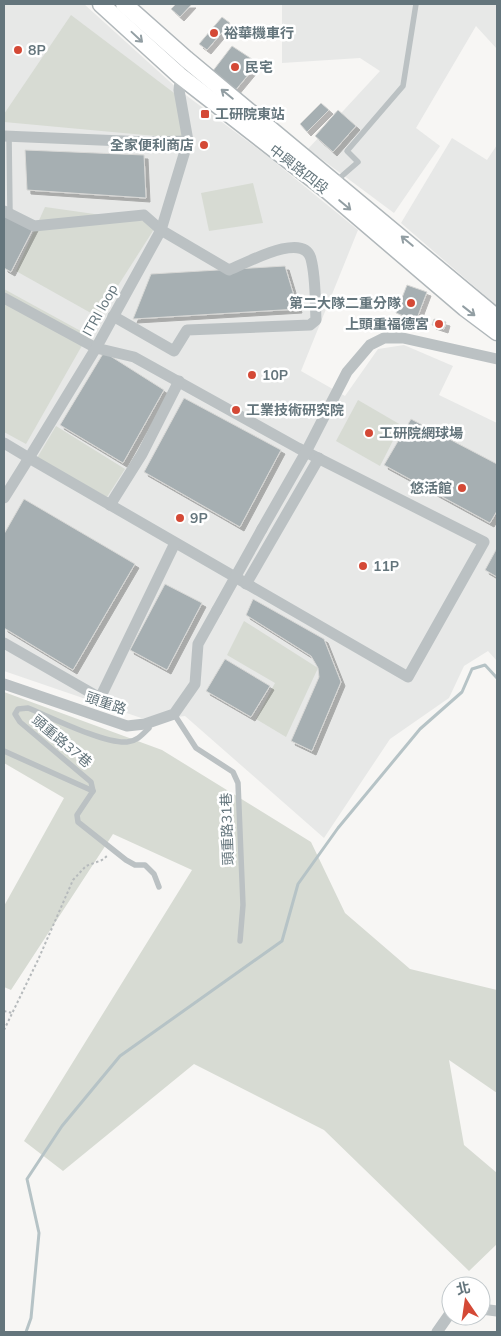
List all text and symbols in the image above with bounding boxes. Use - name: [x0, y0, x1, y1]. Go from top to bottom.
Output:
- place label: 裕華機車行: [224, 24, 294, 42]
- marker: 裕華機車行: [208, 27, 220, 39]
- one-way arrow: [131, 31, 144, 43]
- place label: 8P: [28, 41, 46, 59]
- marker: 8P: [12, 44, 24, 56]
- place label: 民宅: [245, 58, 273, 76]
- marker: 民宅: [229, 61, 241, 73]
- one-way arrow: [221, 88, 234, 99]
- place label: 工研院東站: [215, 105, 285, 123]
- marker: 工研院東站: [199, 108, 211, 120]
- place label: 全家便利商店: [110, 136, 194, 154]
- marker: 全家便利商店: [198, 139, 210, 151]
- street label: 中興路四段: [266, 140, 332, 198]
- one-way arrow: [338, 200, 351, 211]
- one-way arrow: [401, 236, 414, 247]
- street label: ITRI loop: [78, 281, 122, 339]
- place label: 第二大隊二重分隊: [289, 294, 401, 312]
- marker: 第二大隊二重分隊: [405, 297, 417, 309]
- one-way arrow: [462, 305, 475, 316]
- place label: 上頭重福德宮: [345, 315, 429, 333]
- marker: 上頭重福德宮: [433, 318, 445, 330]
- place label: 10P: [262, 366, 288, 384]
- marker: 10P: [246, 369, 258, 381]
- place label: 工業技術研究院: [246, 401, 344, 419]
- marker: 工業技術研究院: [230, 404, 242, 416]
- place label: 工研院網球場: [379, 424, 463, 442]
- marker: 工研院網球場: [363, 427, 375, 439]
- place label: 悠活館: [410, 479, 452, 497]
- marker: 悠活館: [456, 482, 468, 494]
- place label: 9P: [190, 509, 208, 527]
- marker: 9P: [174, 512, 186, 524]
- place label: 11P: [373, 557, 399, 575]
- marker: 11P: [357, 560, 369, 572]
- street label: 頭重路: [83, 688, 129, 718]
- street label: 頭重路37巷: [28, 711, 96, 771]
- street label: 頭重路31巷: [217, 792, 237, 866]
- north arrow: [441, 1276, 491, 1326]
- text: 北: [454, 1278, 472, 1299]

